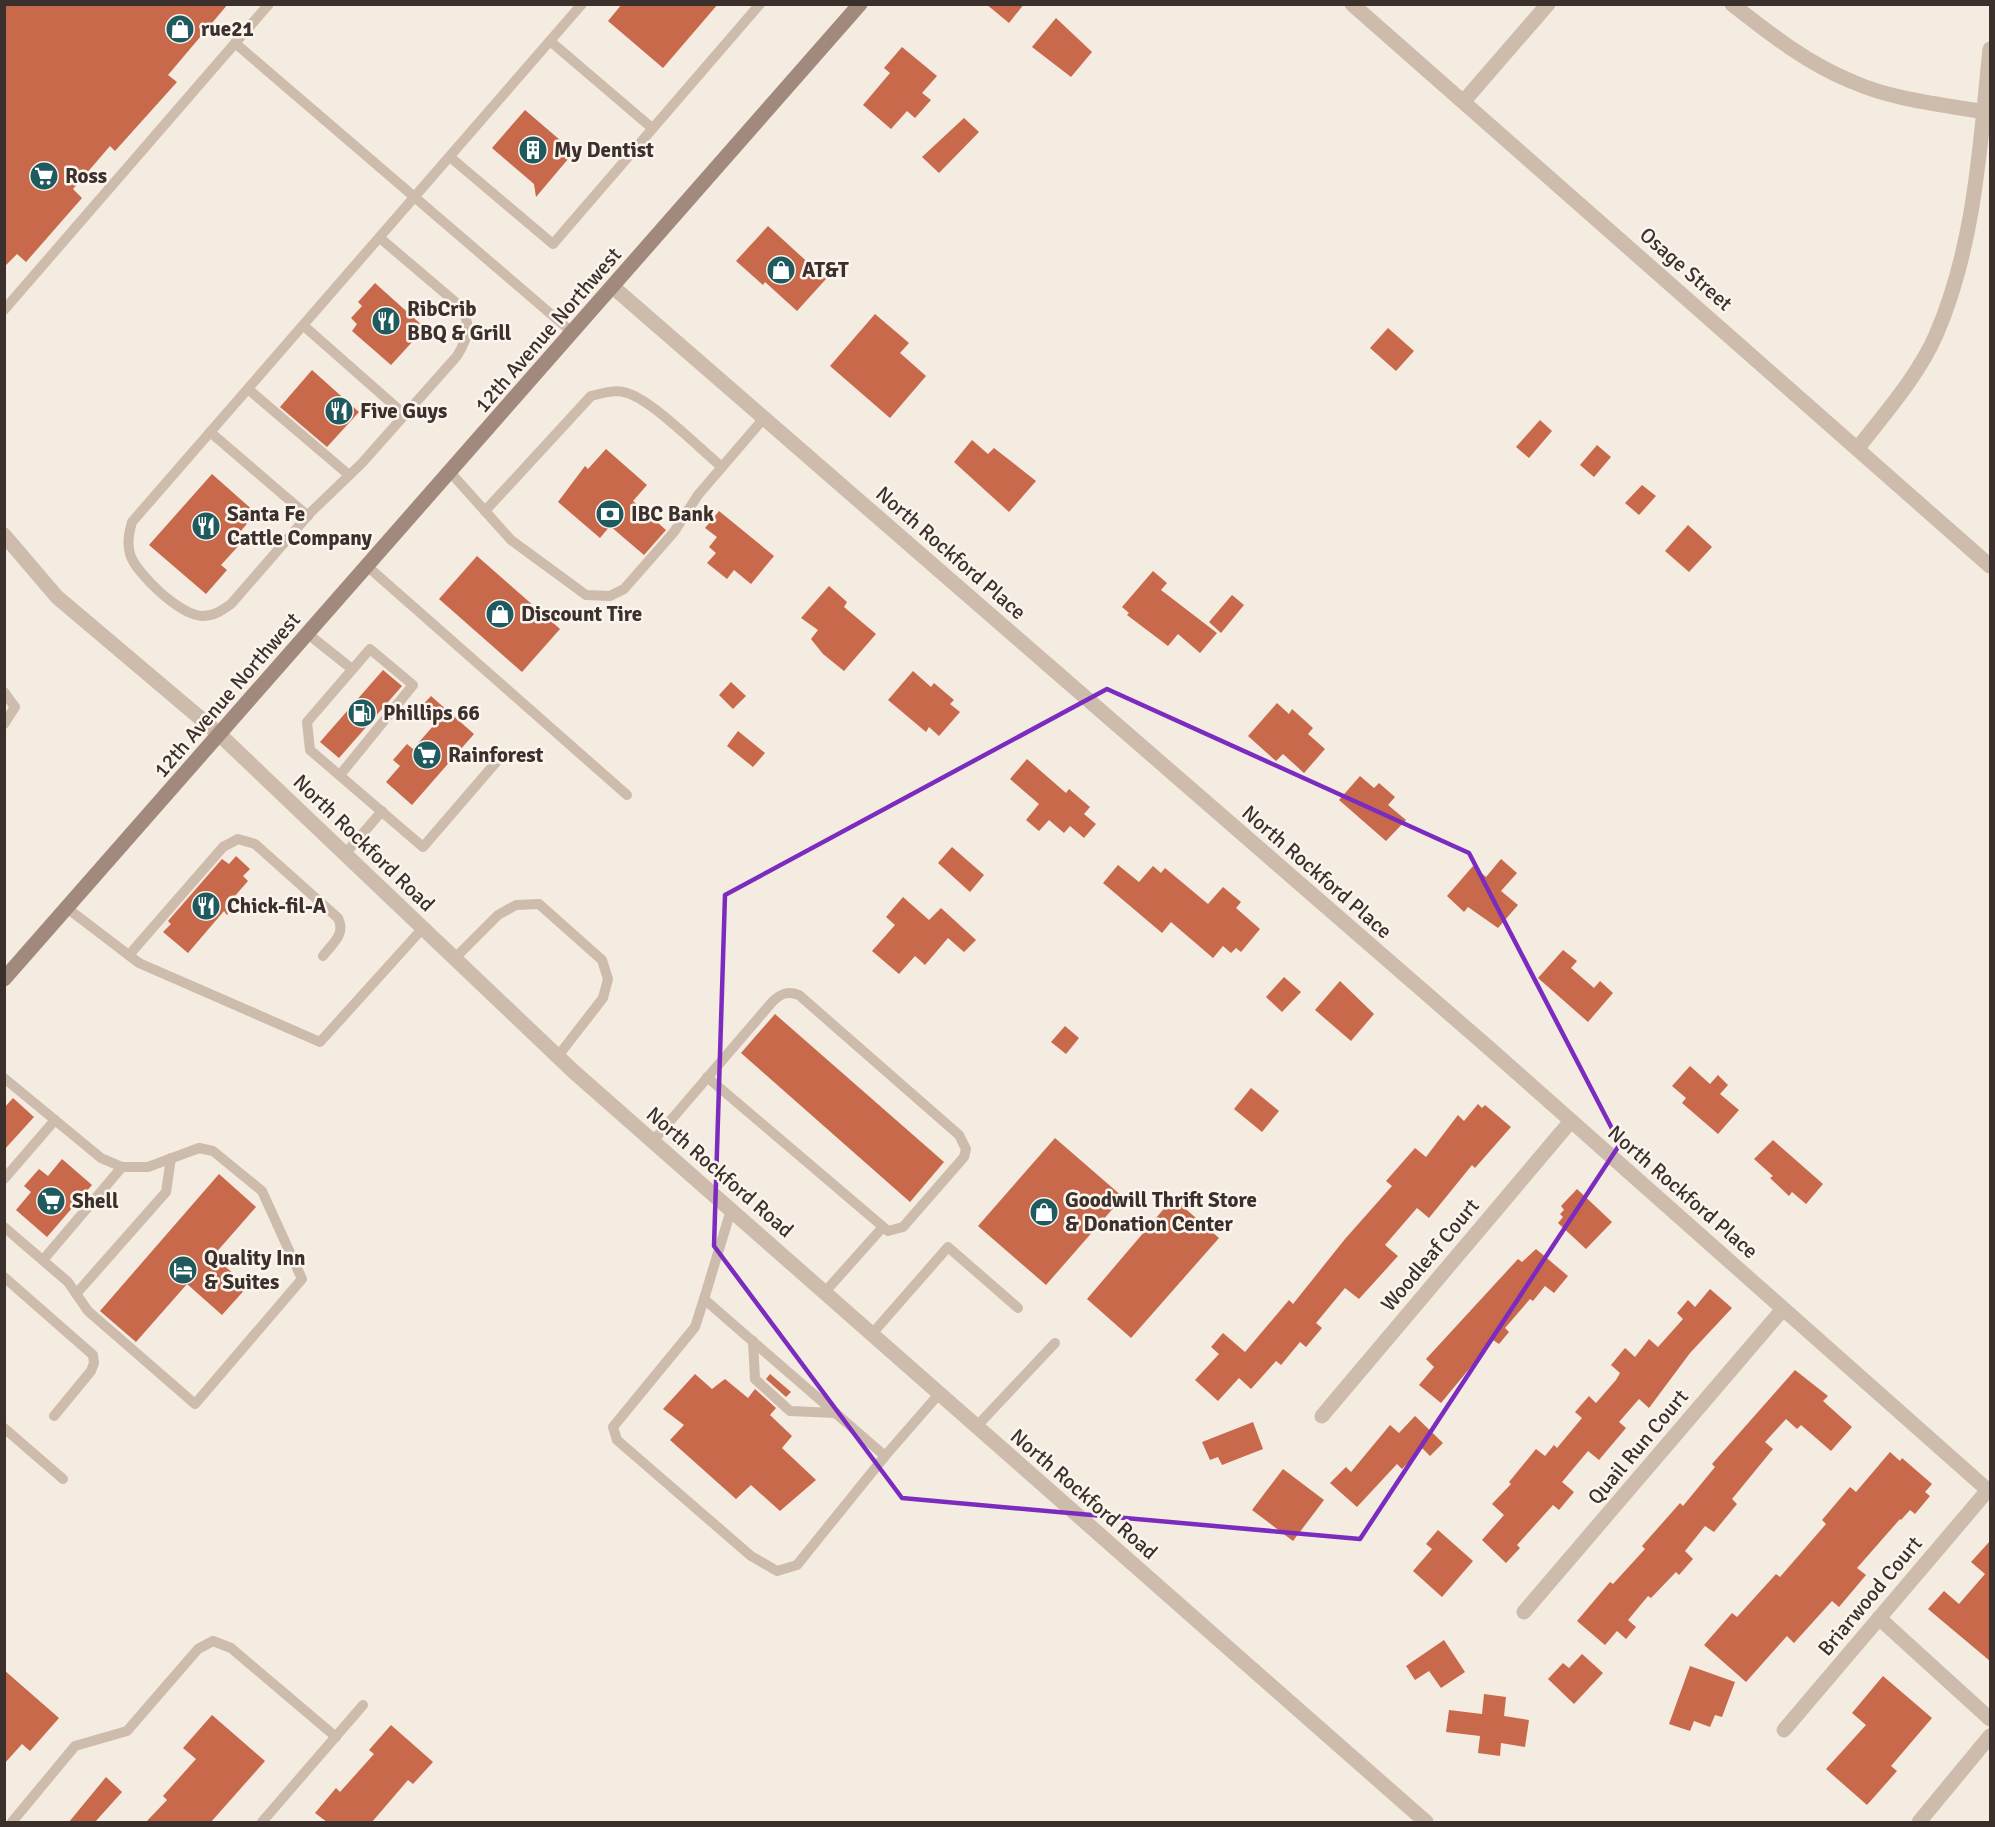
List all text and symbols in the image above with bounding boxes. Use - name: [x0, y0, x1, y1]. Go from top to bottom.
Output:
- shop icon: rue21: [164, 13, 196, 45]
- place label: rue21: [201, 16, 254, 42]
- building icon: My Dentist: [517, 134, 549, 166]
- place label: My Dentist: [554, 137, 654, 163]
- supermarket icon: Ross: [28, 160, 60, 192]
- place label: Ross: [65, 163, 107, 189]
- street label: Osage Street: [1634, 222, 1738, 316]
- street label: 12th Avenue Northwest: [469, 242, 627, 418]
- shop icon: AT&T: [765, 254, 797, 286]
- place label: AT&T: [802, 257, 849, 283]
- place label: RibCrib BBQ & Grill: [407, 296, 512, 346]
- restaurant icon: RibCrib BBQ & Grill: [370, 305, 402, 337]
- restaurant icon: Five Guys: [323, 395, 355, 427]
- place label: Five Guys: [360, 398, 447, 424]
- street label: North Rockford Place: [871, 481, 1031, 625]
- bank icon: IBC Bank: [594, 498, 626, 530]
- place label: Santa Fe Cattle Company: [227, 501, 372, 551]
- place label: IBC Bank: [631, 501, 714, 527]
- restaurant icon: Santa Fe Cattle Company: [190, 510, 222, 542]
- shop icon: Discount Tire: [484, 598, 516, 630]
- place label: Discount Tire: [521, 601, 642, 627]
- street label: 12th Avenue Northwest: [148, 607, 306, 783]
- fuel station icon: Phillips 66: [346, 697, 378, 729]
- place label: Phillips 66: [383, 700, 480, 726]
- supermarket icon: Rainforest: [411, 739, 443, 771]
- place label: Rainforest: [448, 742, 544, 768]
- street label: North Rockford Road: [288, 769, 440, 917]
- street label: North Rockford Place: [1237, 800, 1397, 944]
- restaurant icon: Chick-fil-A: [190, 890, 222, 922]
- place label: Chick-fil-A: [227, 893, 327, 919]
- street label: North Rockford Road: [641, 1101, 799, 1243]
- street label: North Rockford Place: [1603, 1120, 1763, 1264]
- supermarket icon: Shell: [35, 1185, 67, 1217]
- place label: Goodwill Thrift Store & Donation Center: [1065, 1187, 1257, 1237]
- place label: Shell: [72, 1188, 119, 1214]
- street label: Woodleaf Court: [1375, 1193, 1485, 1317]
- shop icon: Goodwill Thrift Store & Donation Center: [1028, 1196, 1060, 1228]
- place label: Quality Inn & Suites: [204, 1245, 306, 1295]
- hotel icon: Quality Inn & Suites: [167, 1254, 199, 1286]
- street label: Quail Run Court: [1582, 1384, 1694, 1510]
- street label: North Rockford Road: [1005, 1423, 1163, 1565]
- street label: Briarwood Court: [1812, 1531, 1928, 1661]

